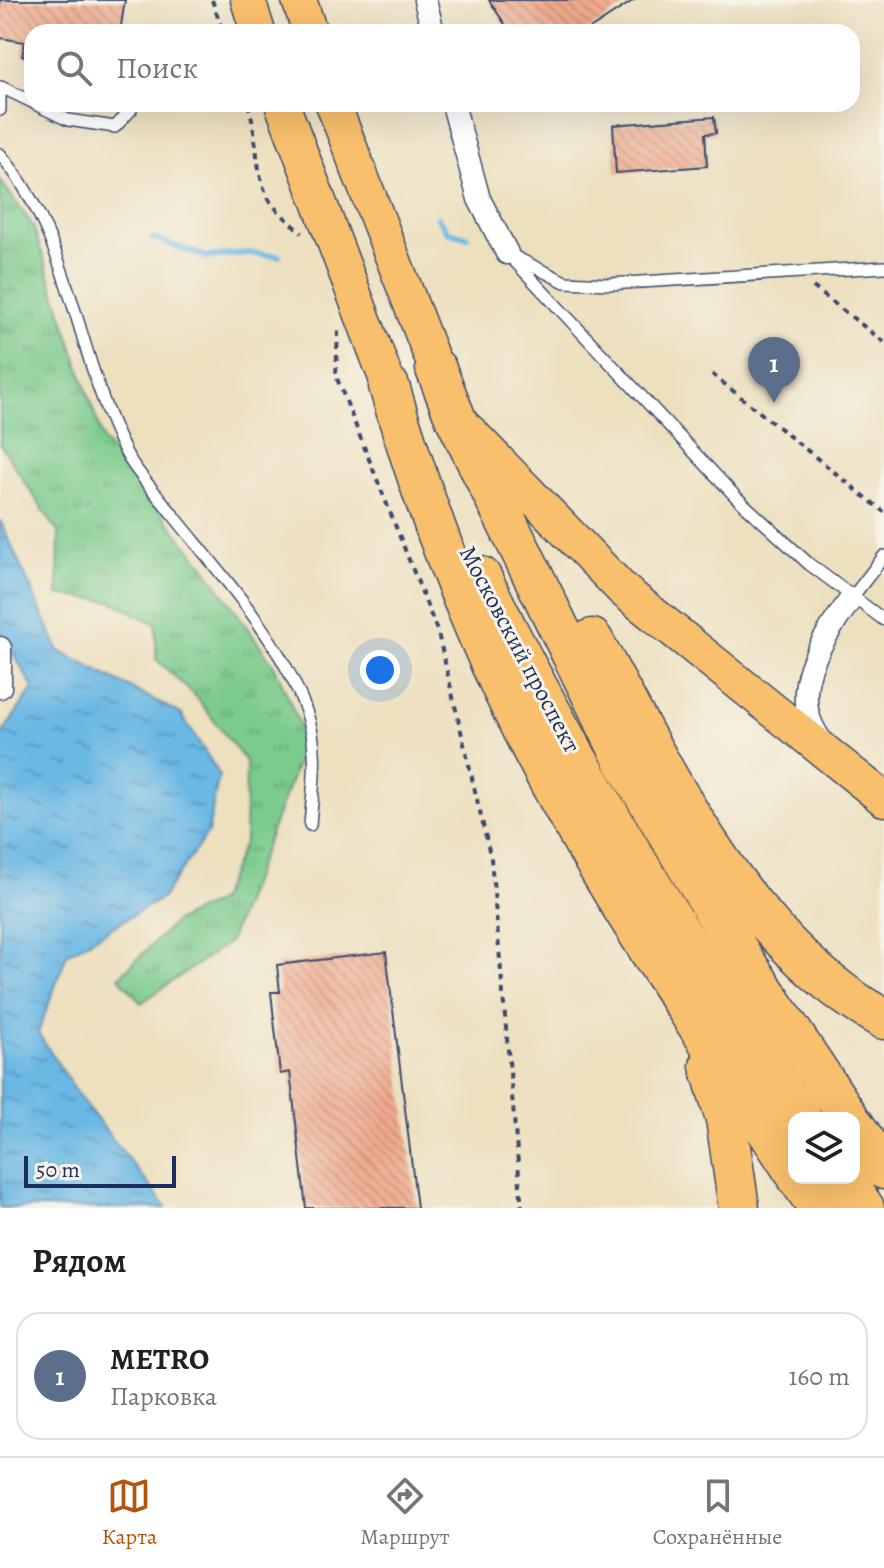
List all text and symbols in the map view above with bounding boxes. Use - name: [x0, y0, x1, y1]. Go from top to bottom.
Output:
- search box: [24, 24, 860, 112]
- icon: search: [52, 46, 96, 90]
- text: Поиск: [116, 48, 198, 88]
- pin: 1: [748, 337, 800, 403]
- street label: Московский проспект: [452, 540, 588, 758]
- your location: [360, 650, 400, 690]
- map controls: [788, 1112, 860, 1184]
- button: layers: [788, 1112, 860, 1184]
- scale bar: [24, 1152, 176, 1188]
- text: 50 m: [36, 1155, 80, 1185]
- text: Рядом: [32, 1237, 126, 1284]
- text: METRO: [110, 1339, 209, 1379]
- text: 1: [55, 1359, 65, 1394]
- text: 160 m: [788, 1359, 850, 1394]
- text: Парковка: [110, 1379, 217, 1414]
- tab: Карта: [102, 1474, 157, 1552]
- tab: Маршрут: [360, 1474, 449, 1552]
- tab: Сохранённые: [653, 1474, 782, 1552]

